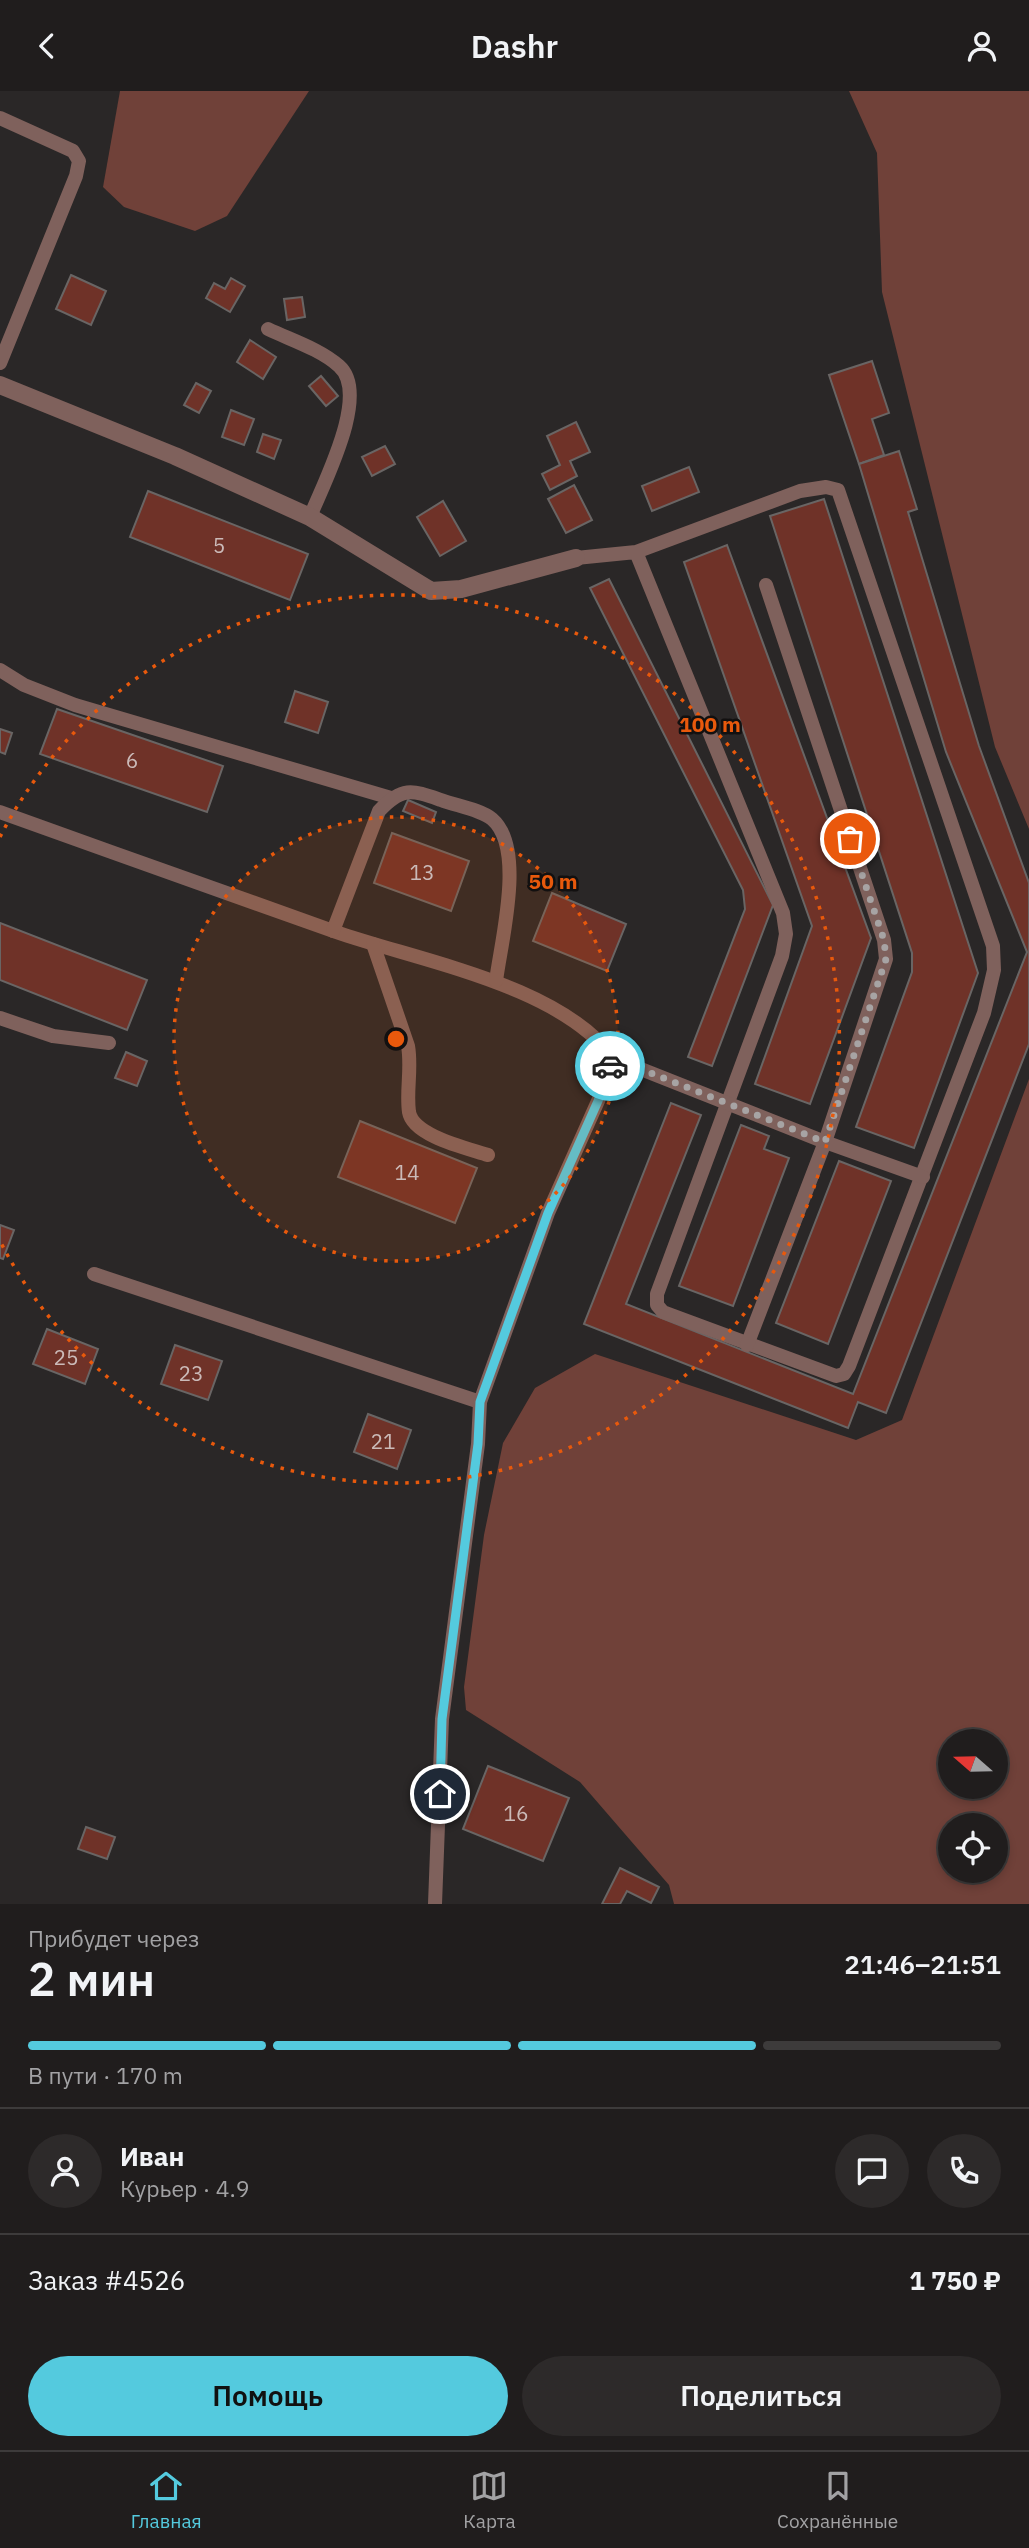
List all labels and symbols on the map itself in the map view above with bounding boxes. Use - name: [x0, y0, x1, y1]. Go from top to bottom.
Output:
- house number: 5: [213, 531, 225, 559]
- text: 100 m: [679, 710, 741, 738]
- house number: 6: [126, 746, 138, 774]
- pin: [820, 809, 880, 869]
- house number: 13: [409, 858, 435, 886]
- text: 50 m: [529, 867, 577, 895]
- centre of rings: [384, 1027, 408, 1051]
- courier: [575, 1031, 645, 1101]
- house number: 14: [394, 1158, 420, 1186]
- house number: 25: [53, 1343, 79, 1371]
- house number: 23: [178, 1359, 204, 1387]
- house number: 21: [370, 1427, 396, 1455]
- north arrow: [938, 1729, 1008, 1799]
- pin: [410, 1764, 470, 1824]
- house number: 16: [503, 1799, 529, 1827]

